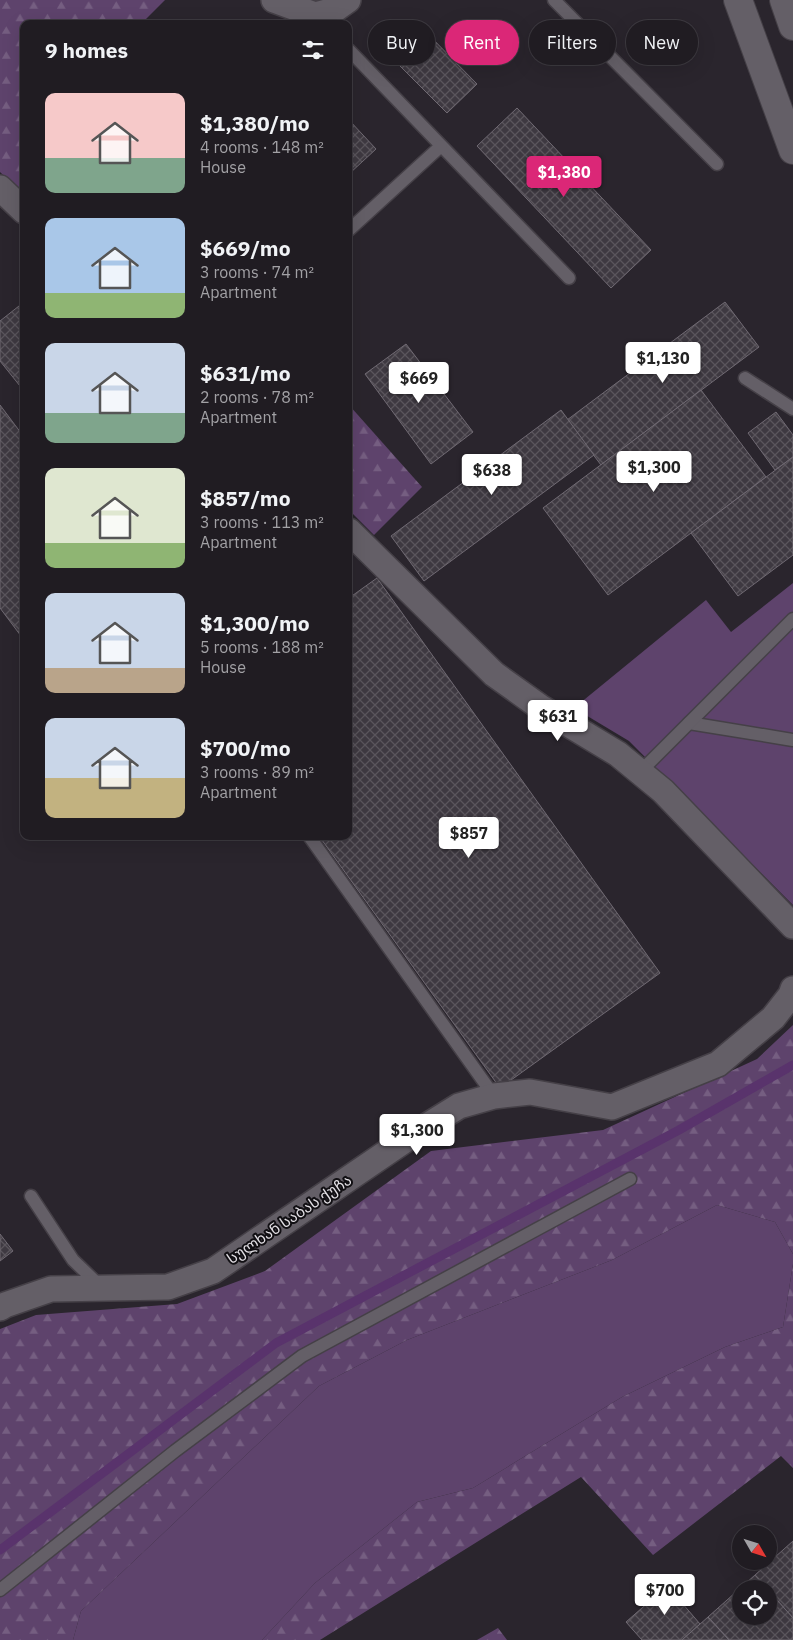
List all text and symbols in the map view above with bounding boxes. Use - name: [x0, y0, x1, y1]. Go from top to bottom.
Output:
- chip: Buy: [368, 20, 435, 65]
- chip: Rent: [445, 20, 519, 65]
- chip: Filters: [529, 20, 616, 65]
- chip: New: [626, 20, 698, 65]
- text: 9 homes: [45, 36, 128, 64]
- icon: filters: [299, 36, 327, 64]
- text: $1,380/mo: [200, 109, 310, 137]
- icon: home: [85, 113, 145, 173]
- text: 4 rooms · 148 m²: [200, 137, 324, 157]
- pin: $1,380: [523, 156, 605, 198]
- text: House: [200, 157, 246, 177]
- text: $1,380: [538, 162, 590, 182]
- text: $669/mo: [200, 234, 291, 262]
- icon: home: [85, 238, 145, 298]
- text: 3 rooms · 74 m²: [200, 262, 314, 282]
- text: Apartment: [200, 282, 277, 302]
- pin: $1,130: [622, 342, 704, 384]
- text: $1,130: [637, 348, 689, 368]
- text: $631/mo: [200, 359, 291, 387]
- pin: $669: [389, 362, 449, 404]
- icon: home: [85, 363, 145, 423]
- text: $669: [400, 368, 438, 388]
- text: 2 rooms · 78 m²: [200, 387, 314, 407]
- text: Apartment: [200, 407, 277, 427]
- pin: $1,300: [613, 450, 695, 493]
- pin: $638: [462, 454, 522, 496]
- text: $1,300: [628, 457, 680, 477]
- text: $638: [473, 460, 511, 480]
- text: $857/mo: [200, 484, 291, 512]
- icon: home: [85, 488, 145, 548]
- text: 3 rooms · 113 m²: [200, 512, 324, 532]
- text: Apartment: [200, 532, 277, 552]
- text: $1,300/mo: [200, 609, 310, 637]
- icon: home: [85, 613, 145, 673]
- text: 5 rooms · 188 m²: [200, 637, 324, 657]
- text: House: [200, 657, 246, 677]
- pin: $631: [528, 700, 588, 742]
- text: $631: [539, 706, 577, 726]
- text: $700/mo: [200, 734, 291, 762]
- icon: home: [85, 738, 145, 798]
- text: 3 rooms · 89 m²: [200, 762, 314, 782]
- text: Apartment: [200, 782, 277, 802]
- pin: $857: [439, 816, 499, 859]
- text: $857: [450, 823, 488, 843]
- pin: $1,300: [376, 1114, 458, 1156]
- text: $1,300: [391, 1120, 443, 1140]
- street label: სულხან საბას ქუჩა: [223, 1170, 355, 1268]
- north arrow: [732, 1525, 778, 1570]
- map controls: [732, 1525, 777, 1625]
- pin: $700: [635, 1574, 695, 1616]
- text: $700: [646, 1580, 684, 1600]
- button: locate: [732, 1580, 777, 1625]

